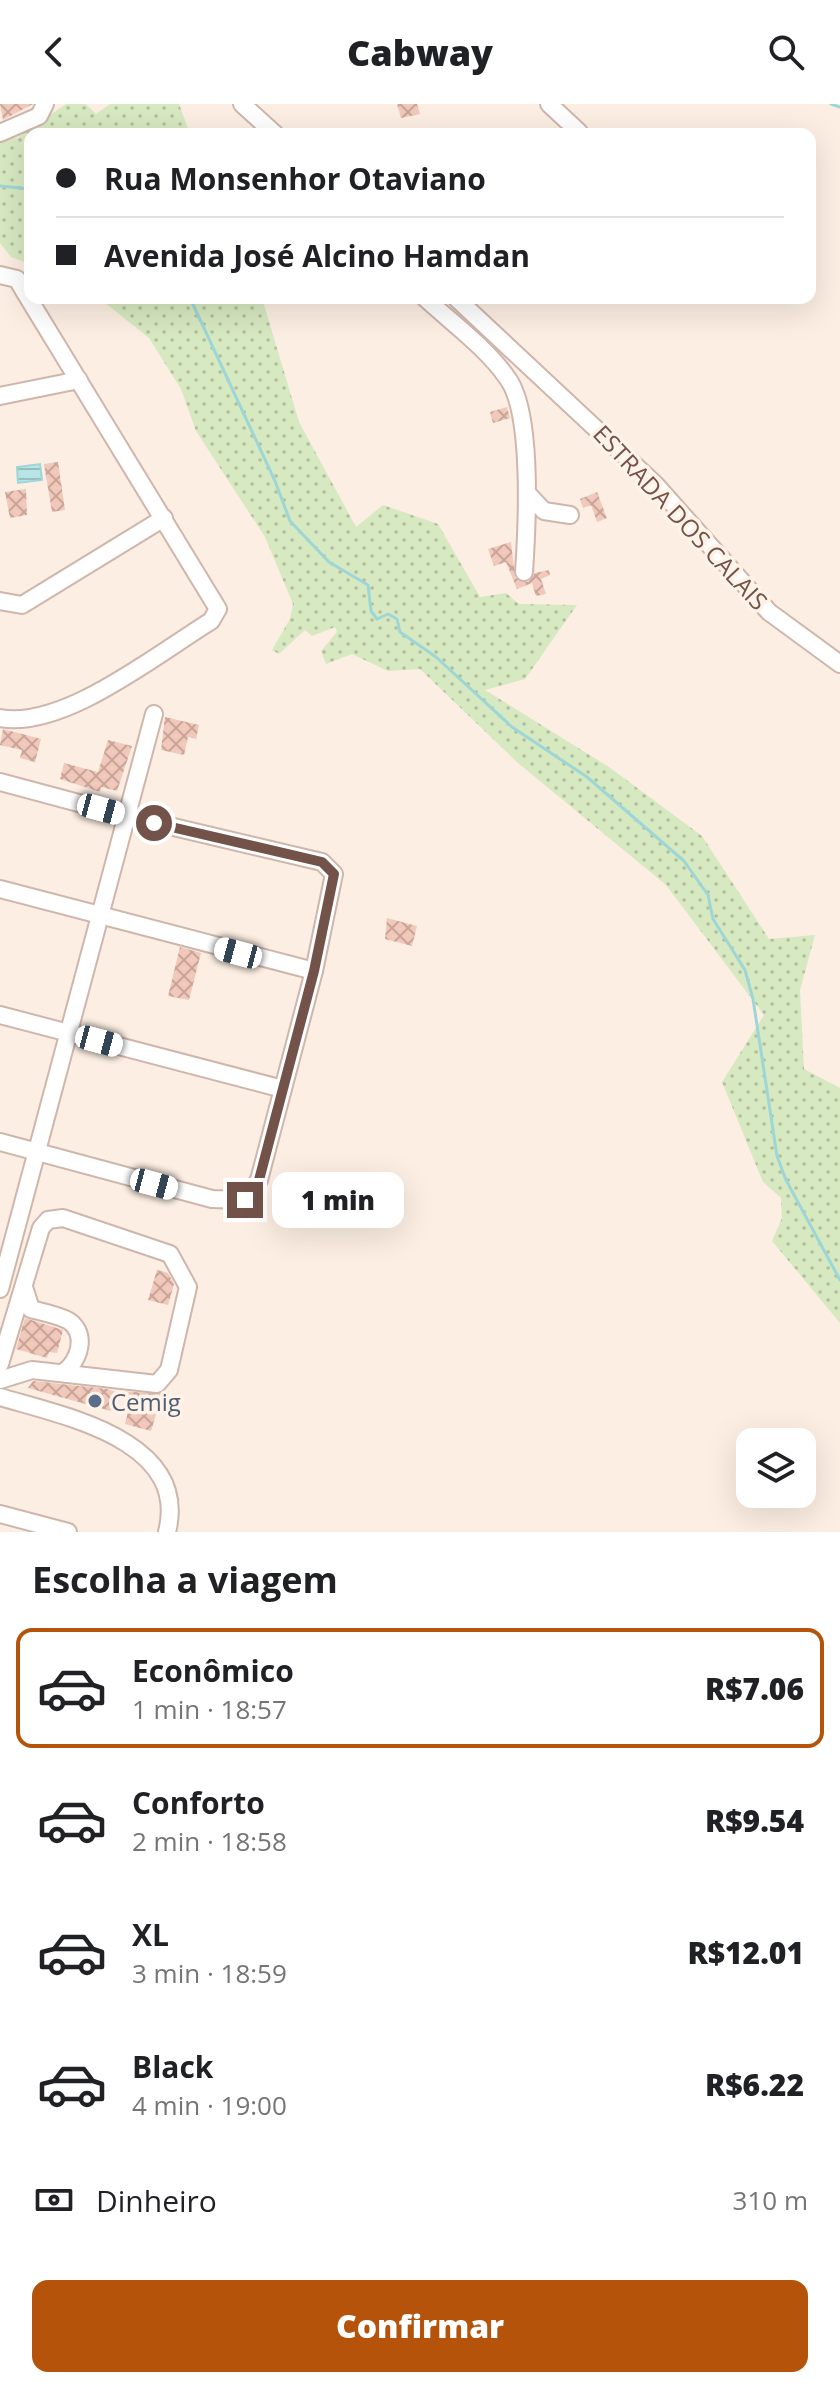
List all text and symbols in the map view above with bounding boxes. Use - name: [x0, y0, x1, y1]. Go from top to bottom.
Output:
- text: Cabway: [347, 28, 493, 77]
- icon: back: [32, 30, 76, 74]
- icon: search: [764, 30, 808, 74]
- text: Rua Monsenhor Otaviano: [104, 158, 486, 199]
- text: Avenida José Alcino Hamdan: [104, 235, 530, 276]
- street label: ESTRADA DOS CALAIS: [586, 417, 776, 617]
- car: [75, 791, 127, 827]
- route start: [136, 805, 172, 841]
- car: [212, 935, 264, 971]
- car: [73, 1023, 125, 1059]
- car: [128, 1166, 180, 1202]
- callout: 1 min: [273, 1172, 405, 1228]
- route end: [227, 1182, 263, 1218]
- text: 1 min: [301, 1182, 375, 1218]
- place label: Cemig: [111, 1385, 181, 1418]
- marker: Cemig: [86, 1392, 104, 1410]
- map controls: [736, 1428, 816, 1508]
- button: layers: [736, 1428, 816, 1508]
- text: Escolha a viagem: [32, 1555, 338, 1604]
- text: Econômico: [132, 1650, 294, 1691]
- icon: car: [36, 1652, 108, 1724]
- text: R$7.06: [705, 1668, 804, 1709]
- text: 1 min · 18:57: [132, 1691, 287, 1727]
- text: Conforto: [132, 1782, 265, 1823]
- icon: car: [36, 1784, 108, 1856]
- text: R$9.54: [705, 1800, 804, 1841]
- text: 2 min · 18:58: [132, 1823, 287, 1859]
- text: XL: [132, 1914, 169, 1955]
- icon: car: [36, 1916, 108, 1988]
- text: R$12.01: [687, 1932, 804, 1973]
- text: 3 min · 18:59: [132, 1955, 287, 1991]
- text: Black: [132, 2046, 213, 2087]
- icon: car: [36, 2048, 108, 2120]
- text: R$6.22: [705, 2064, 804, 2105]
- text: 4 min · 19:00: [132, 2087, 287, 2123]
- icon: cash: [32, 2178, 76, 2222]
- text: Dinheiro: [96, 2180, 217, 2221]
- text: 310 m: [733, 2182, 808, 2218]
- button: Confirmar: [32, 2280, 808, 2372]

